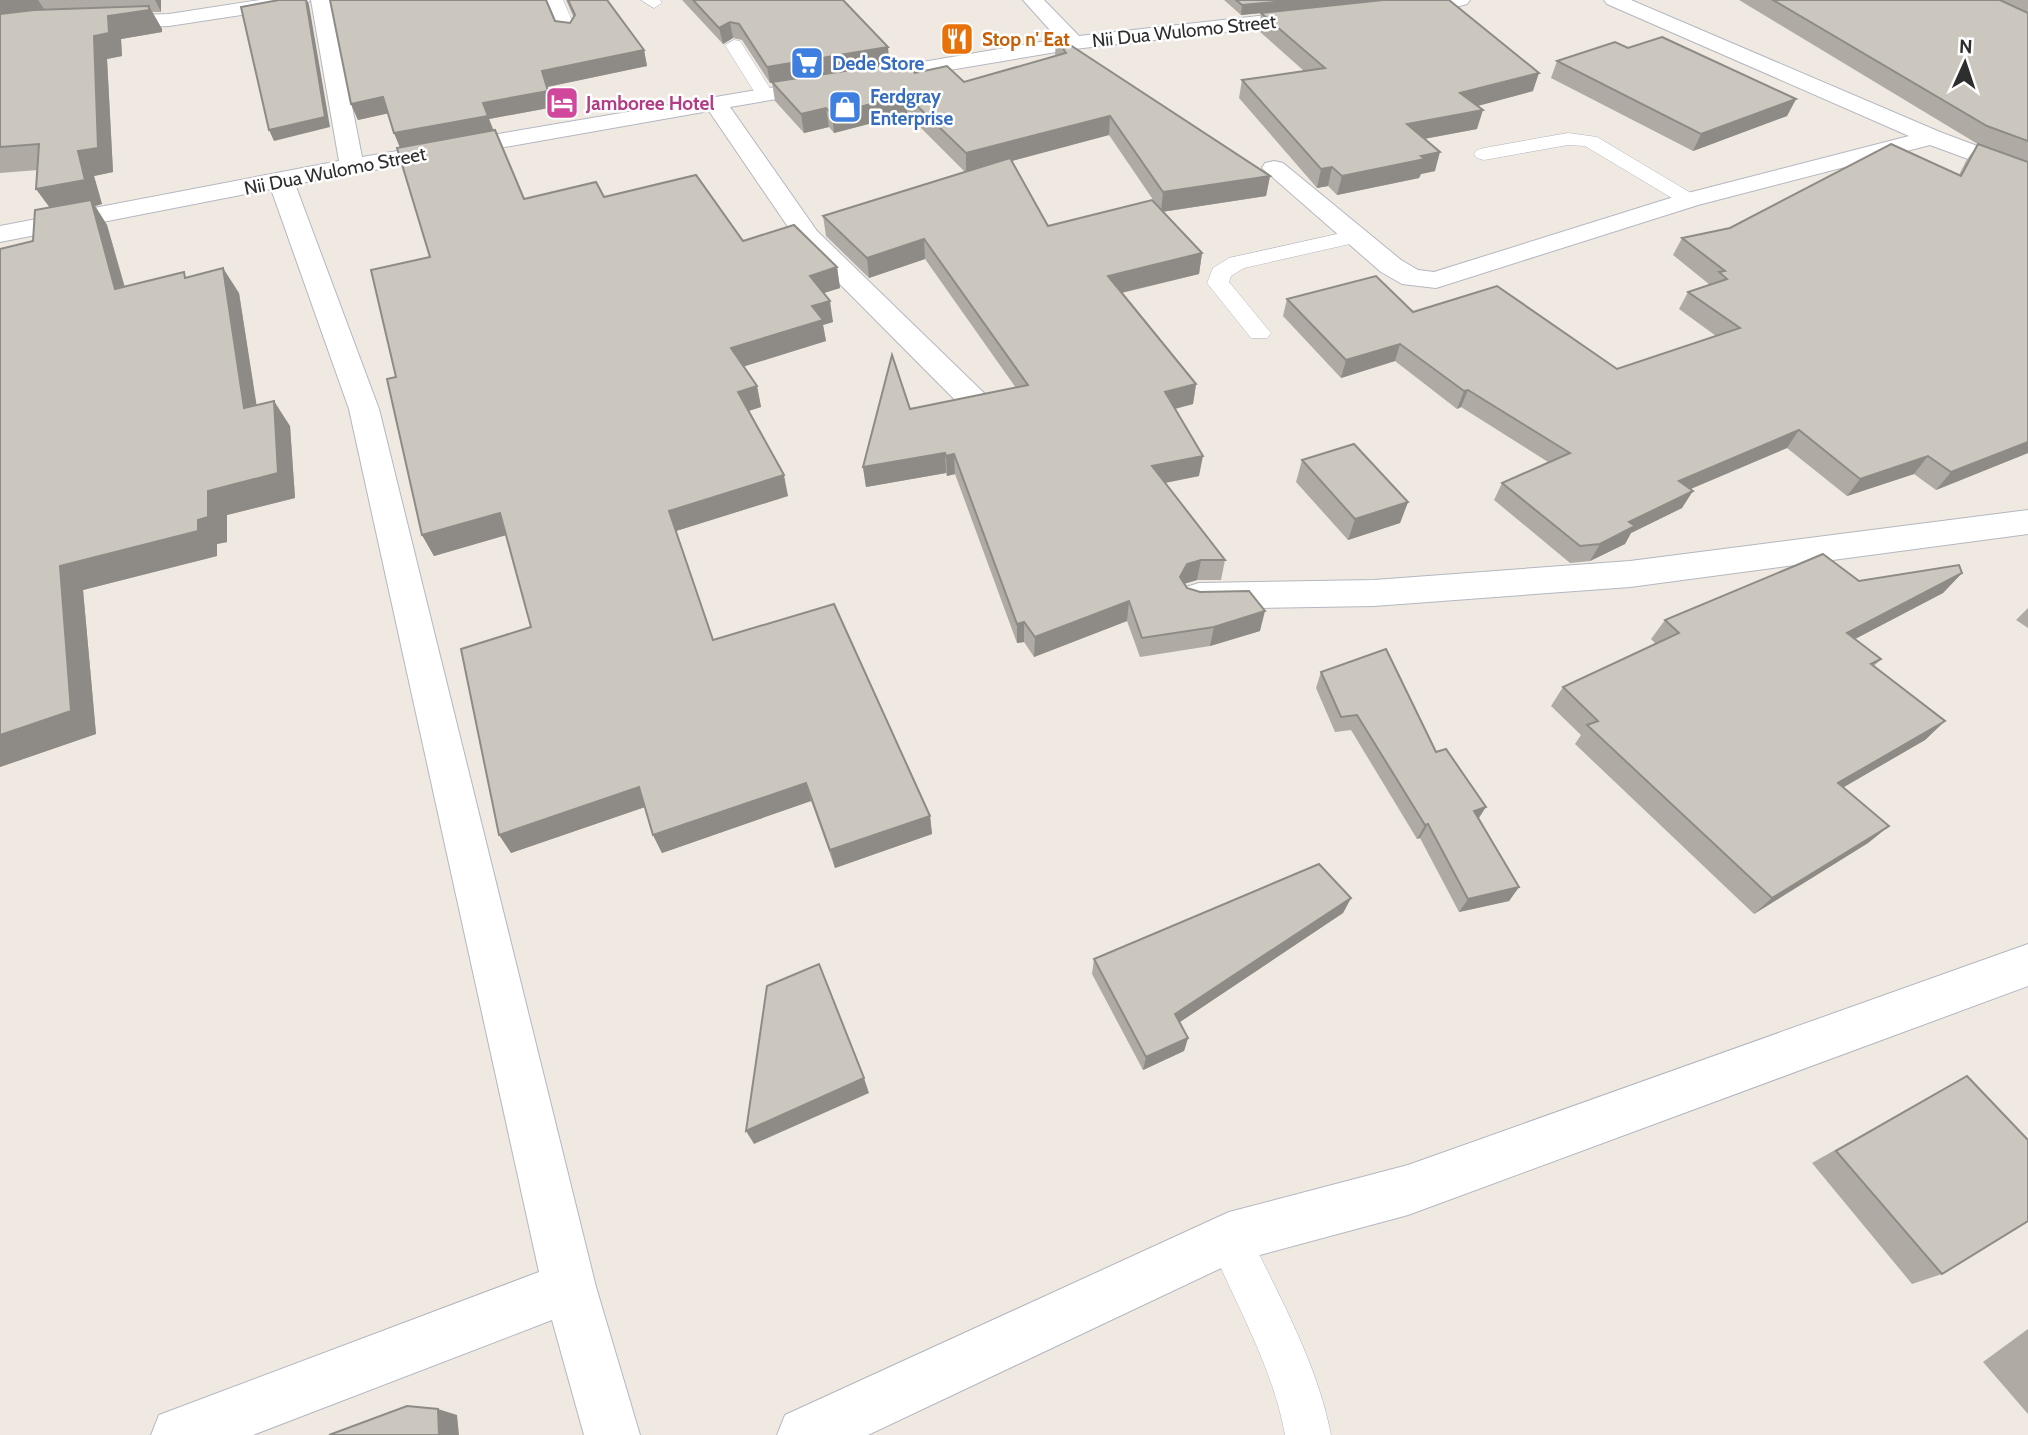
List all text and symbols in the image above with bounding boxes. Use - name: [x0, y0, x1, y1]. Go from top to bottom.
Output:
- street label: Nii Dua Wulomo Street: [1091, 10, 1278, 52]
- restaurant icon: Stop n' Eat: [938, 20, 976, 58]
- place label: Stop n' Eat: [982, 28, 1070, 51]
- north arrow: [1930, 28, 2000, 98]
- text: N: [1959, 35, 1973, 58]
- supermarket icon: Dede Store: [788, 44, 826, 82]
- place label: Dede Store: [832, 52, 925, 75]
- hotel icon: Jamboree Hotel: [543, 84, 581, 122]
- place label: Ferdgray Enterprise: [870, 85, 953, 130]
- shop icon: Ferdgray Enterprise: [826, 88, 864, 126]
- place label: Jamboree Hotel: [585, 92, 714, 115]
- street label: Nii Dua Wulomo Street: [242, 142, 429, 200]

